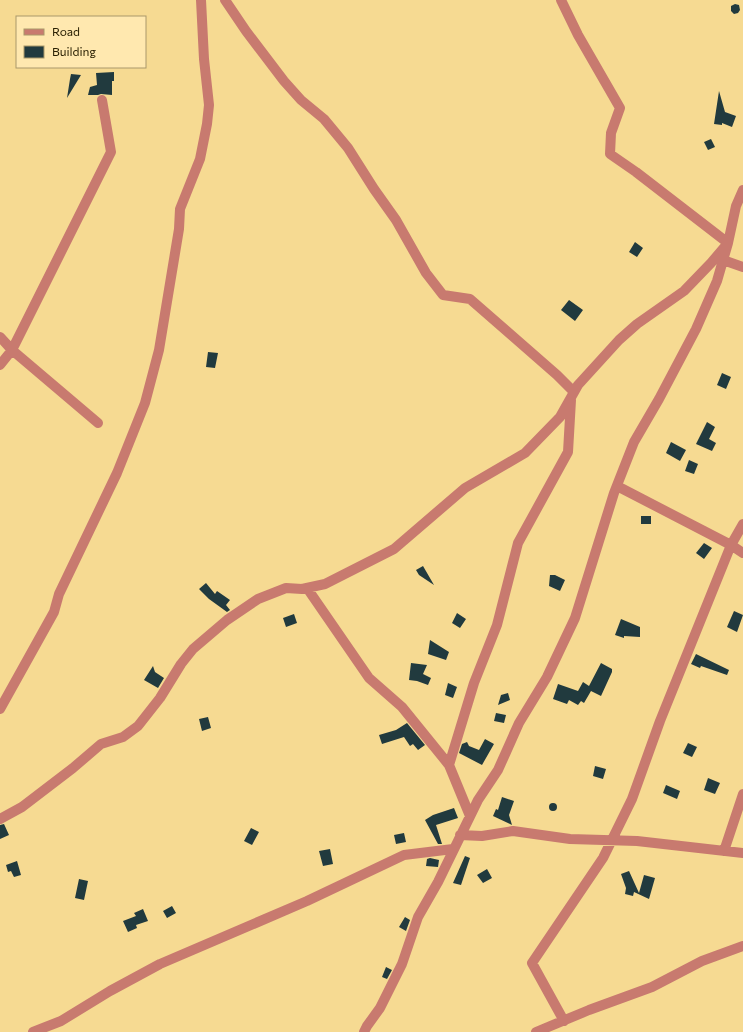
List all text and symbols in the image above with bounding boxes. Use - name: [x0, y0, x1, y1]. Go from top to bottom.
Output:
- legend: [16, 16, 146, 68]
- text: Road: [52, 24, 80, 38]
- text: Building: [52, 44, 96, 58]

